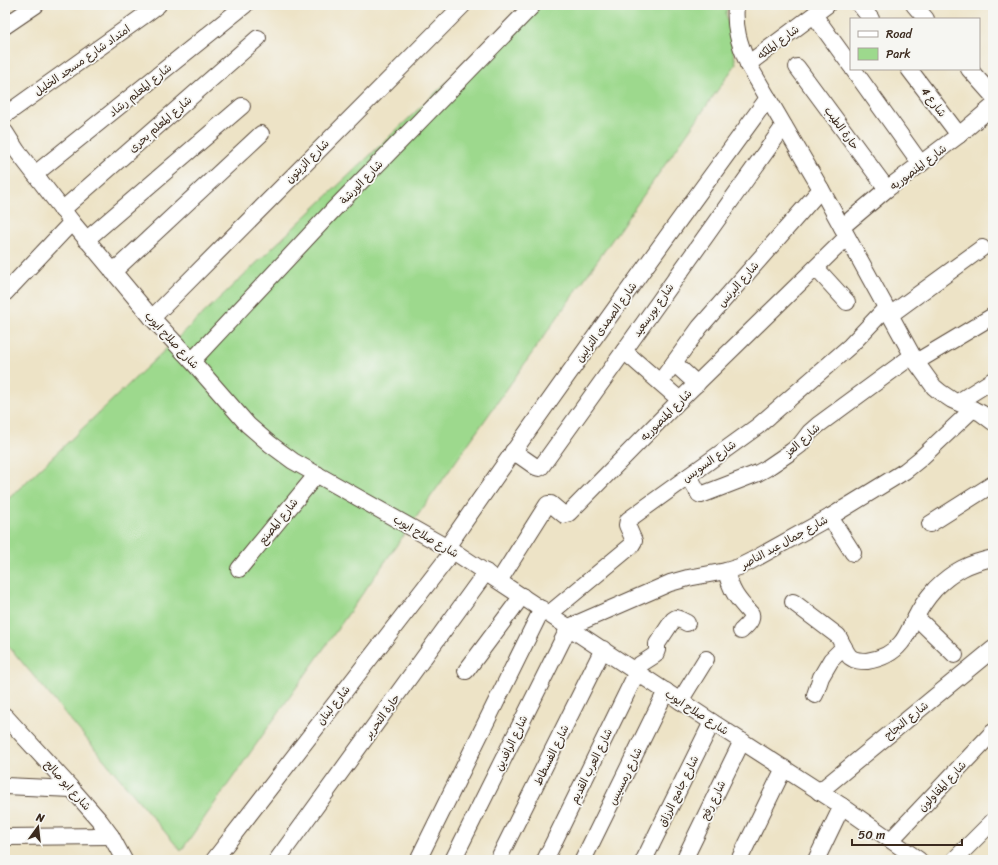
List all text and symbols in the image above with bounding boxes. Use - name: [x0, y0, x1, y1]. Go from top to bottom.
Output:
- legend: [850, 18, 980, 70]
- street label: امتداد شارع مسجد الخليل: [30, 20, 134, 101]
- street label: شارع الملكه: [753, 20, 803, 65]
- text: Road: [886, 23, 913, 45]
- text: Park: [886, 43, 911, 65]
- street label: شارع المعلم رشاد: [104, 59, 176, 122]
- street label: شارع 4: [916, 83, 951, 121]
- street label: شارع المعلم بحرى: [124, 91, 196, 158]
- street label: حارة الطيب: [819, 102, 864, 154]
- street label: شارع الزيتون: [281, 135, 334, 188]
- street label: شارع المنصوريه: [886, 140, 951, 195]
- street label: شارع الورشة: [335, 156, 388, 209]
- street label: شارع البرنس: [713, 257, 764, 312]
- street label: شارع الصمدى الترابين: [571, 278, 642, 366]
- street label: شارع بورسعيد: [628, 279, 679, 341]
- street label: شارع صلاح ايوب: [140, 307, 203, 374]
- street label: شارع المنصوريه: [636, 385, 697, 446]
- street label: شارع العز: [779, 419, 825, 462]
- street label: شارع السويس: [678, 435, 740, 488]
- street label: شارع المصنع: [254, 494, 303, 549]
- street label: شارع صلاح ايوب: [389, 510, 462, 563]
- street label: شارع جمال عبد الناصر: [736, 510, 832, 575]
- street label: شارع لبنان: [312, 681, 355, 729]
- street label: شارع صلاح ايوب: [661, 685, 733, 740]
- street label: حارة التحرير: [359, 690, 405, 744]
- street label: شارع النجاح: [880, 696, 933, 744]
- street label: شارع الرافدين: [490, 712, 533, 774]
- street label: شارع الفسطاط: [528, 721, 574, 789]
- street label: شارع العرب القديم: [565, 725, 618, 807]
- street label: شارع رمسيس: [603, 744, 648, 808]
- street label: شارع جامع الرزاق: [653, 752, 704, 830]
- street label: شارع ابو صالح: [40, 756, 96, 815]
- street label: شارع المقاولون: [914, 756, 971, 816]
- street label: شارع رفح: [696, 777, 731, 823]
- north arrow: [18, 807, 58, 847]
- text: N: [33, 807, 47, 828]
- scale bar: [852, 821, 962, 847]
- text: 50 m: [858, 824, 885, 846]

